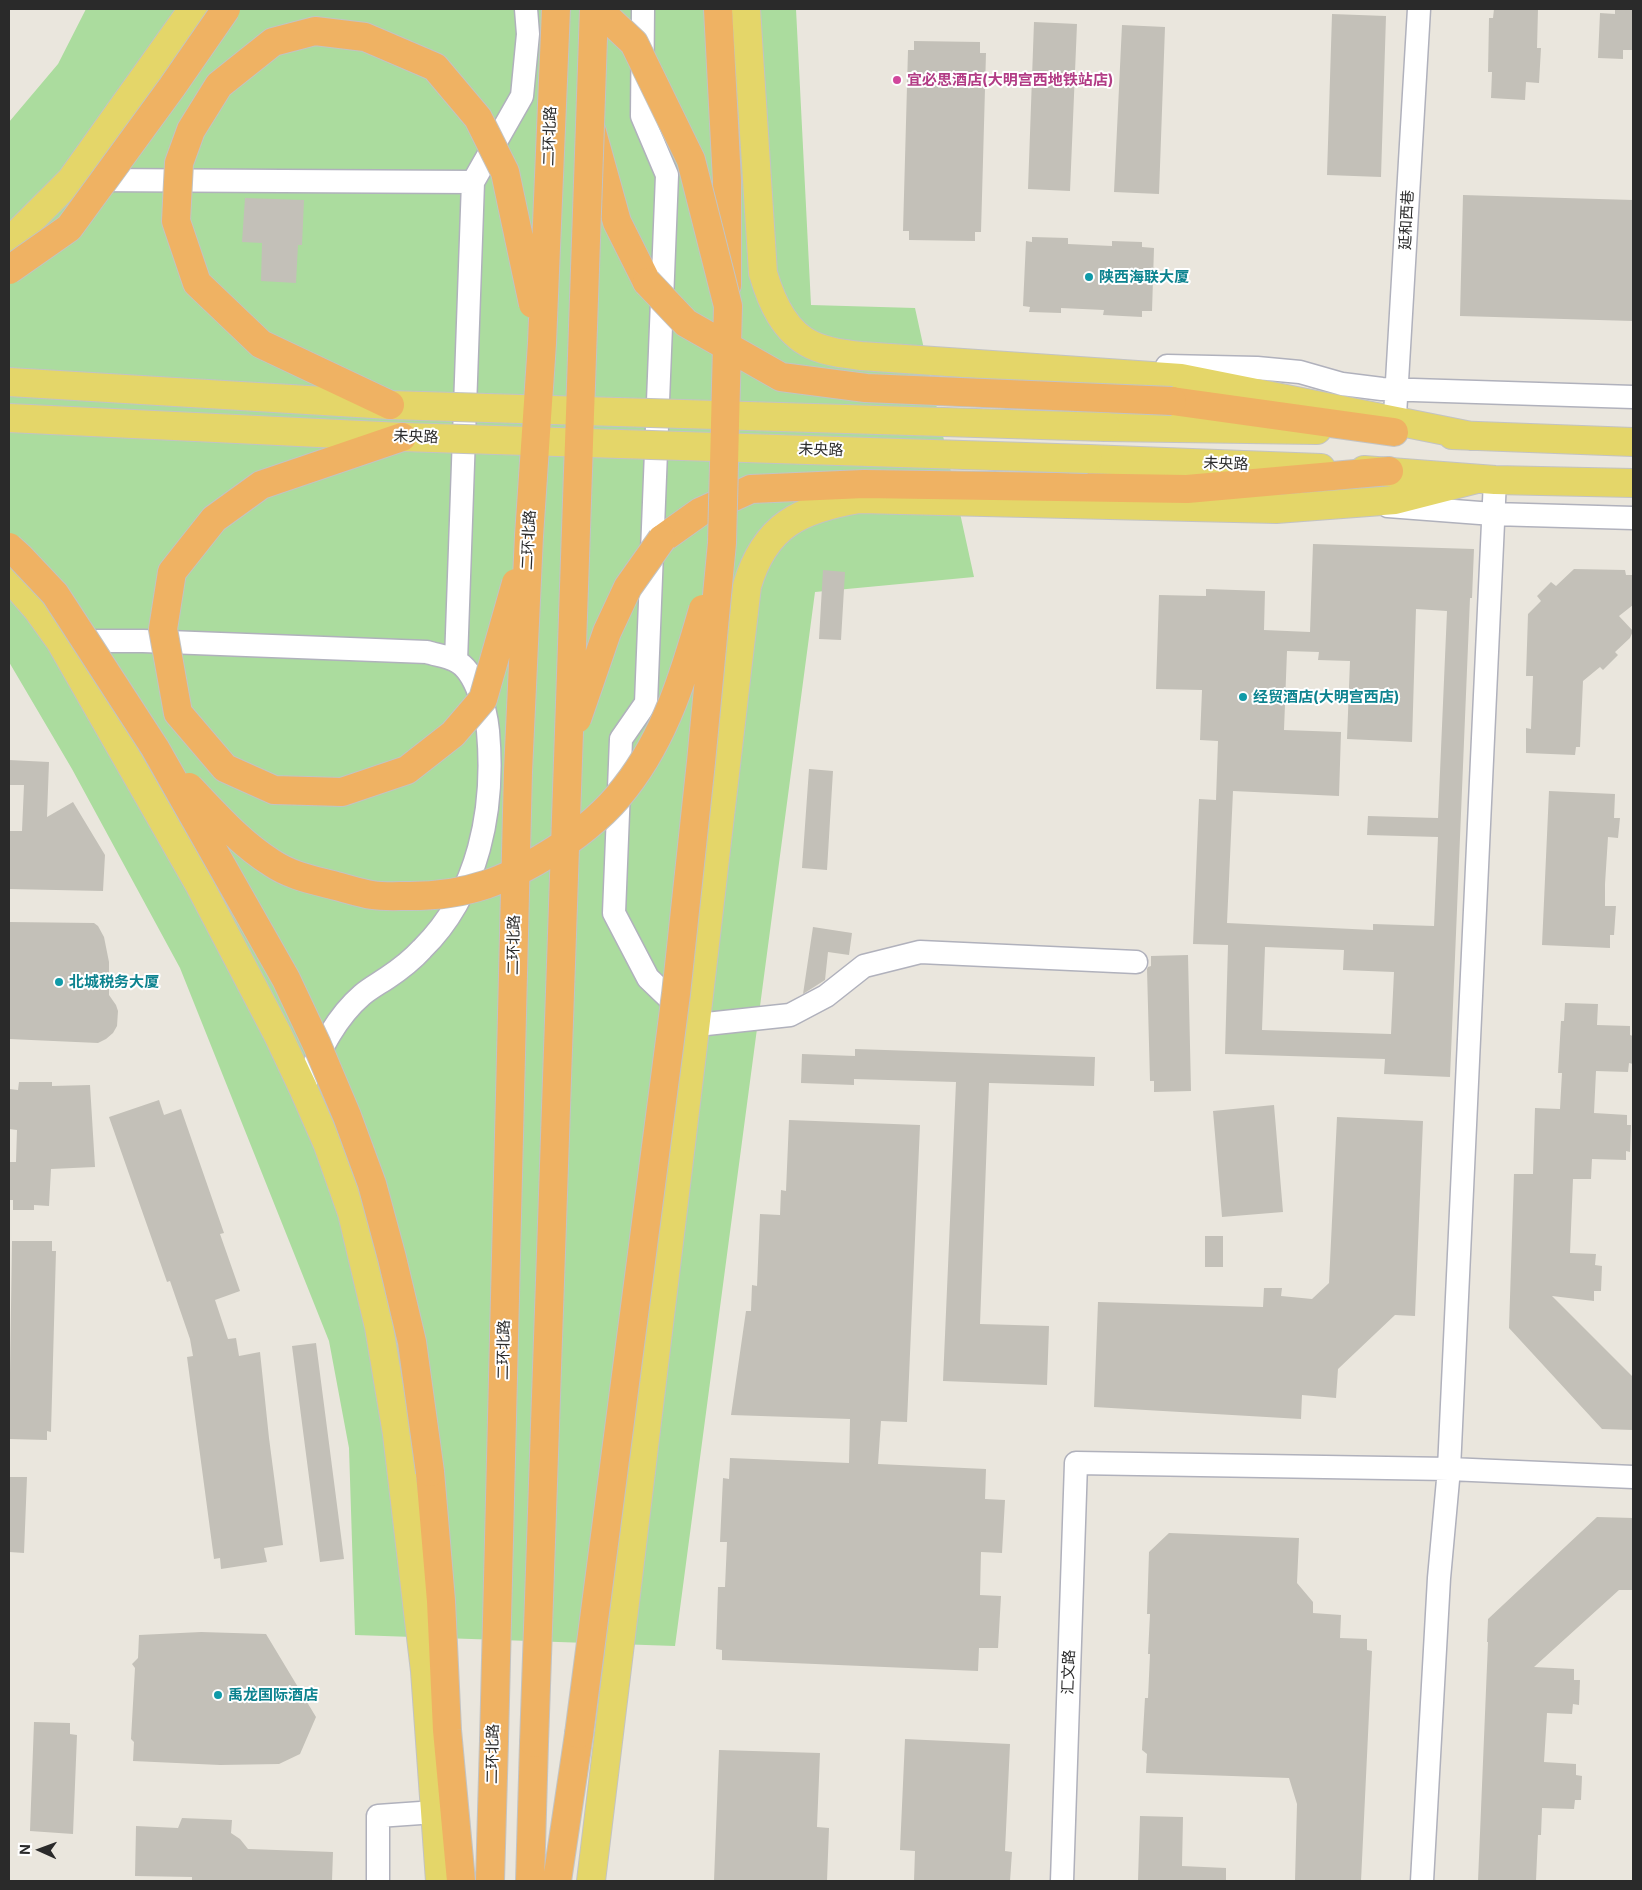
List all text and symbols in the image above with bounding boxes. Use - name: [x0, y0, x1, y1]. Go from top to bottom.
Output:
- place label: 宜必思酒店(大明宫西地铁站店): [907, 71, 1113, 89]
- marker: 宜必思酒店(大明宫西地铁站店): [891, 74, 903, 86]
- street label: 二环北路: [540, 106, 560, 166]
- street label: 延和西巷: [1396, 190, 1418, 250]
- place label: 陕西海联大厦: [1099, 268, 1189, 286]
- marker: 陕西海联大厦: [1083, 271, 1095, 283]
- street label: 未央路: [393, 427, 439, 447]
- street label: 未央路: [798, 440, 844, 460]
- street label: 未央路: [1203, 454, 1249, 474]
- street label: 二环北路: [518, 510, 540, 570]
- place label: 经贸酒店(大明宫西店): [1253, 688, 1399, 706]
- marker: 经贸酒店(大明宫西店): [1237, 691, 1249, 703]
- street label: 二环北路: [504, 915, 524, 975]
- place label: 北城税务大厦: [69, 973, 159, 991]
- marker: 北城税务大厦: [53, 976, 65, 988]
- street label: 二环北路: [494, 1320, 514, 1380]
- street label: 汇文路: [1059, 1649, 1079, 1695]
- place label: 禹龙国际酒店: [228, 1686, 318, 1704]
- marker: 禹龙国际酒店: [212, 1689, 224, 1701]
- street label: 二环北路: [483, 1724, 503, 1784]
- north arrow: [15, 1825, 65, 1875]
- text: N: [16, 1844, 33, 1855]

